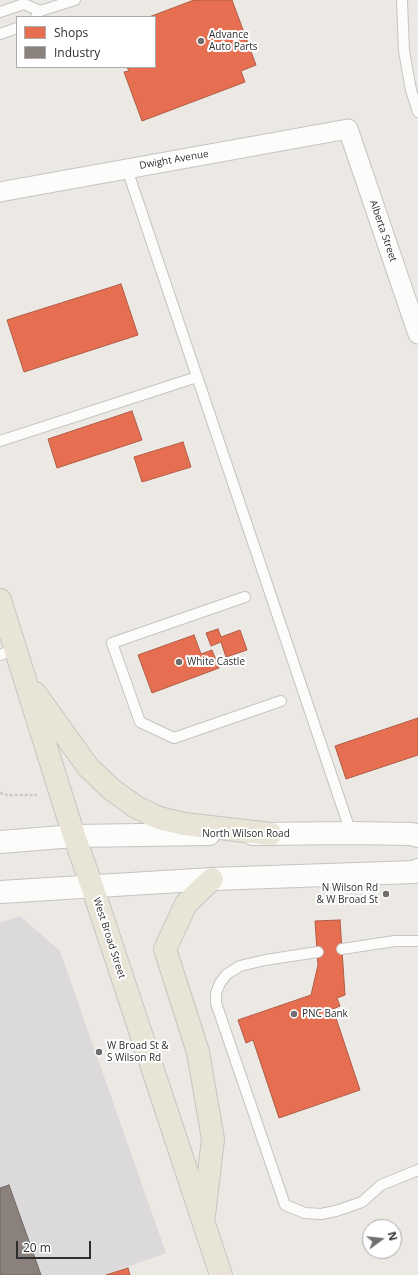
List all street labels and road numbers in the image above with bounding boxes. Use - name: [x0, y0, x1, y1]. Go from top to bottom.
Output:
- street label: Dwight Avenue: [138, 148, 210, 172]
- street label: Alberta Street: [367, 199, 399, 263]
- street label: North Wilson Road: [202, 828, 290, 840]
- street label: West Broad Street: [90, 896, 128, 980]

